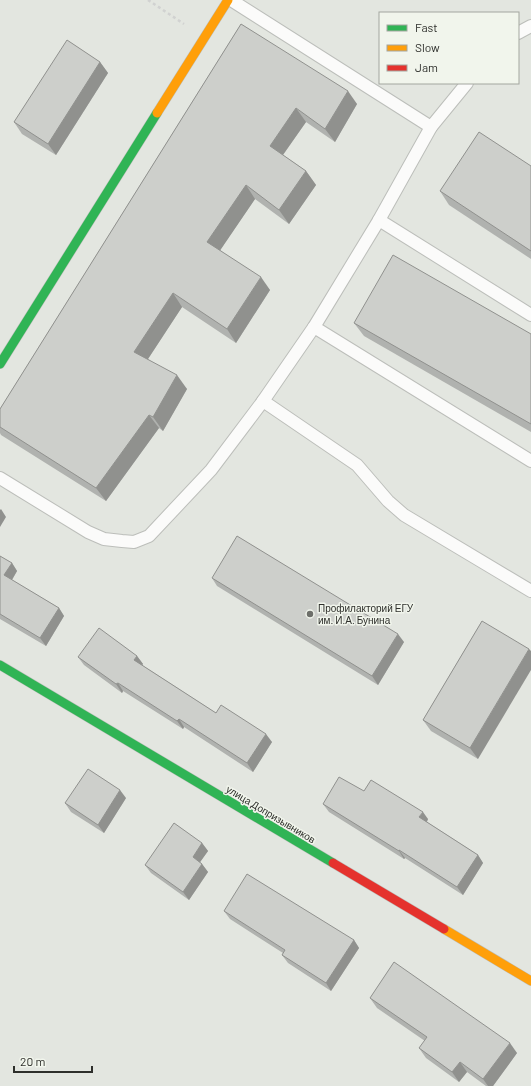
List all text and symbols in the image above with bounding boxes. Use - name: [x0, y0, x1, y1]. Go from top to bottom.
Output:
- legend: [379, 12, 519, 84]
- text: Fast: [415, 20, 438, 34]
- text: Slow: [415, 40, 440, 54]
- text: Jam: [415, 60, 438, 74]
- place label: Профилакторий ЕГУ им. И.А. Бунина: [318, 602, 414, 626]
- marker: Профилакторий ЕГУ им. И.А. Бунина: [305, 609, 315, 619]
- street label: улица Допризывников: [224, 783, 318, 845]
- scale bar: [14, 1048, 92, 1074]
- text: 20 m: [20, 1054, 46, 1068]

